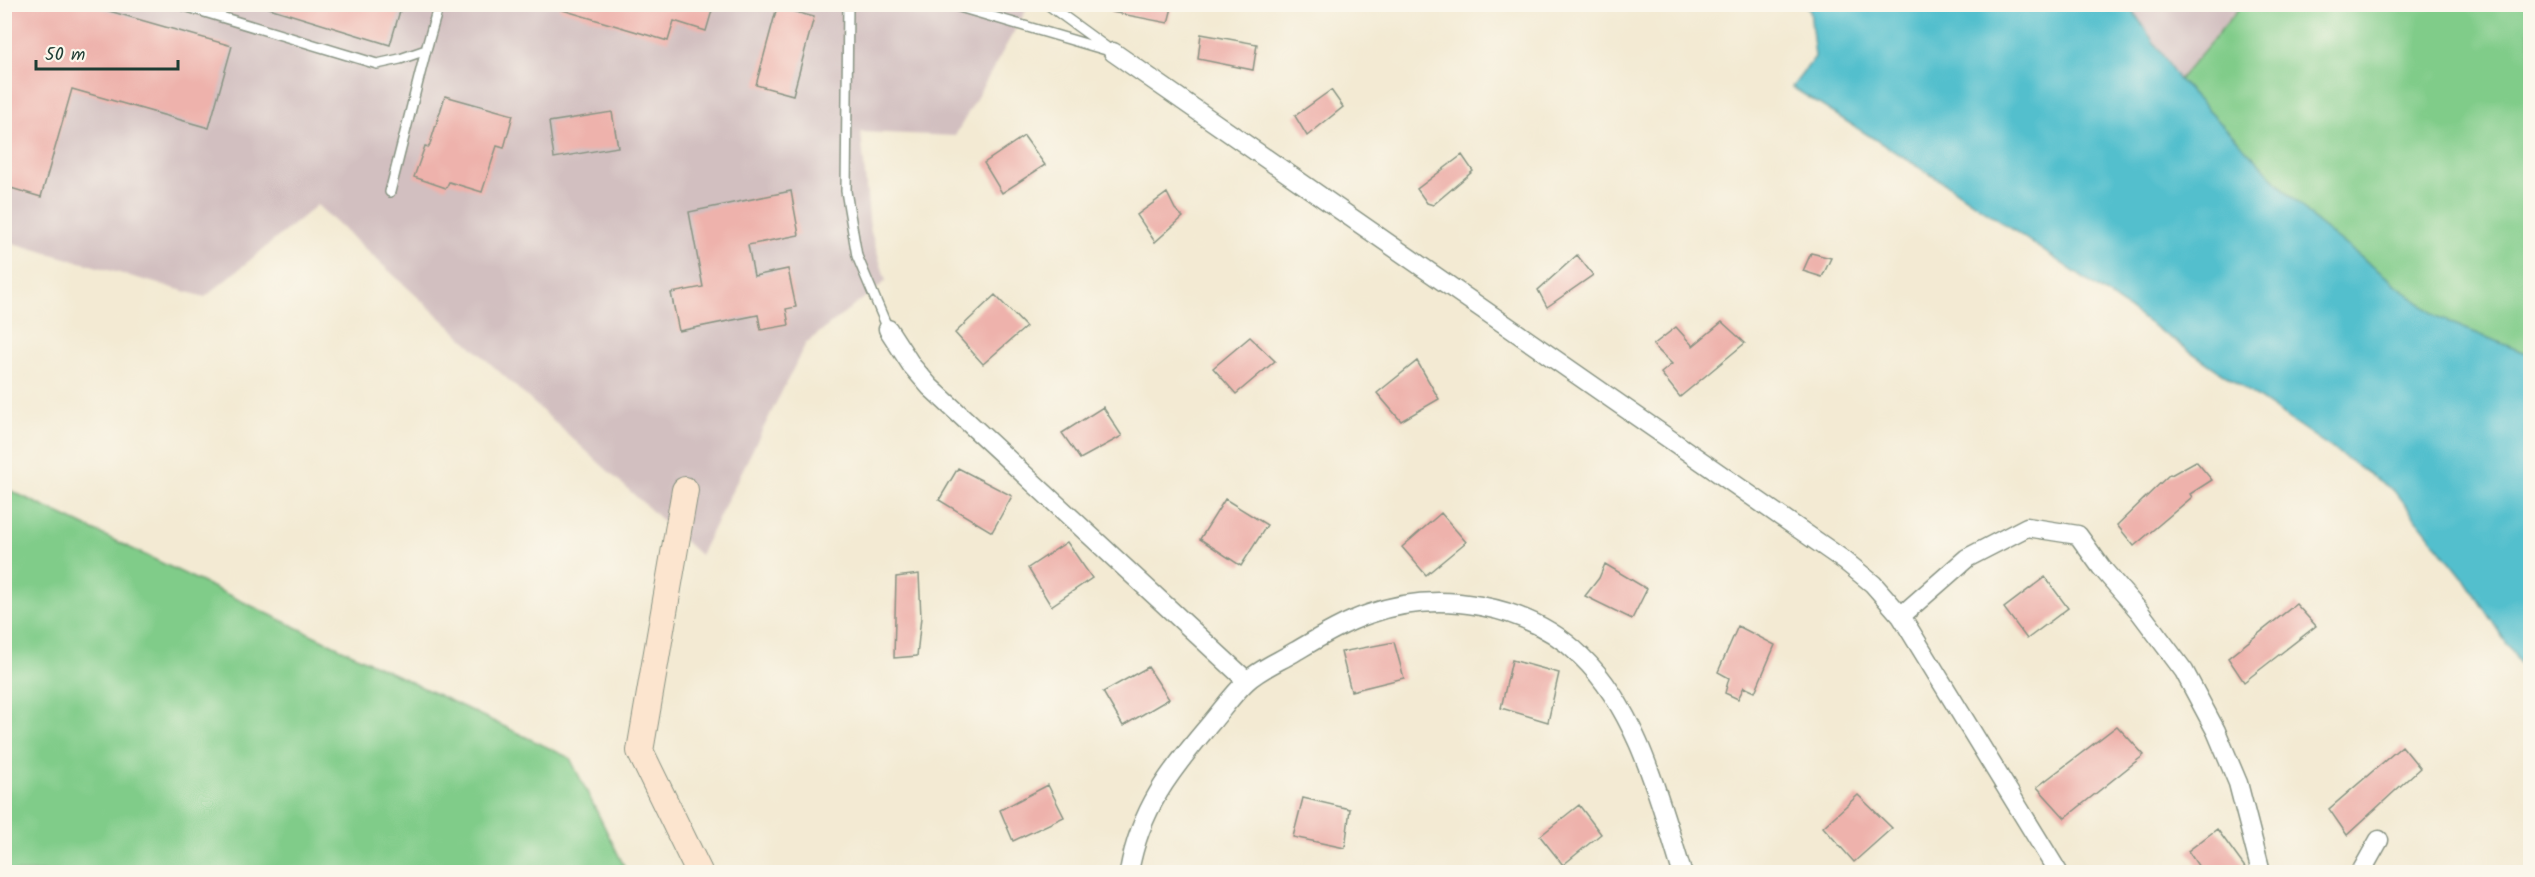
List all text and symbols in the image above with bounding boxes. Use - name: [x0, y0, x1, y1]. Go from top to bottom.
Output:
- scale bar: [36, 33, 178, 71]
- text: 50 m: [45, 41, 85, 70]

